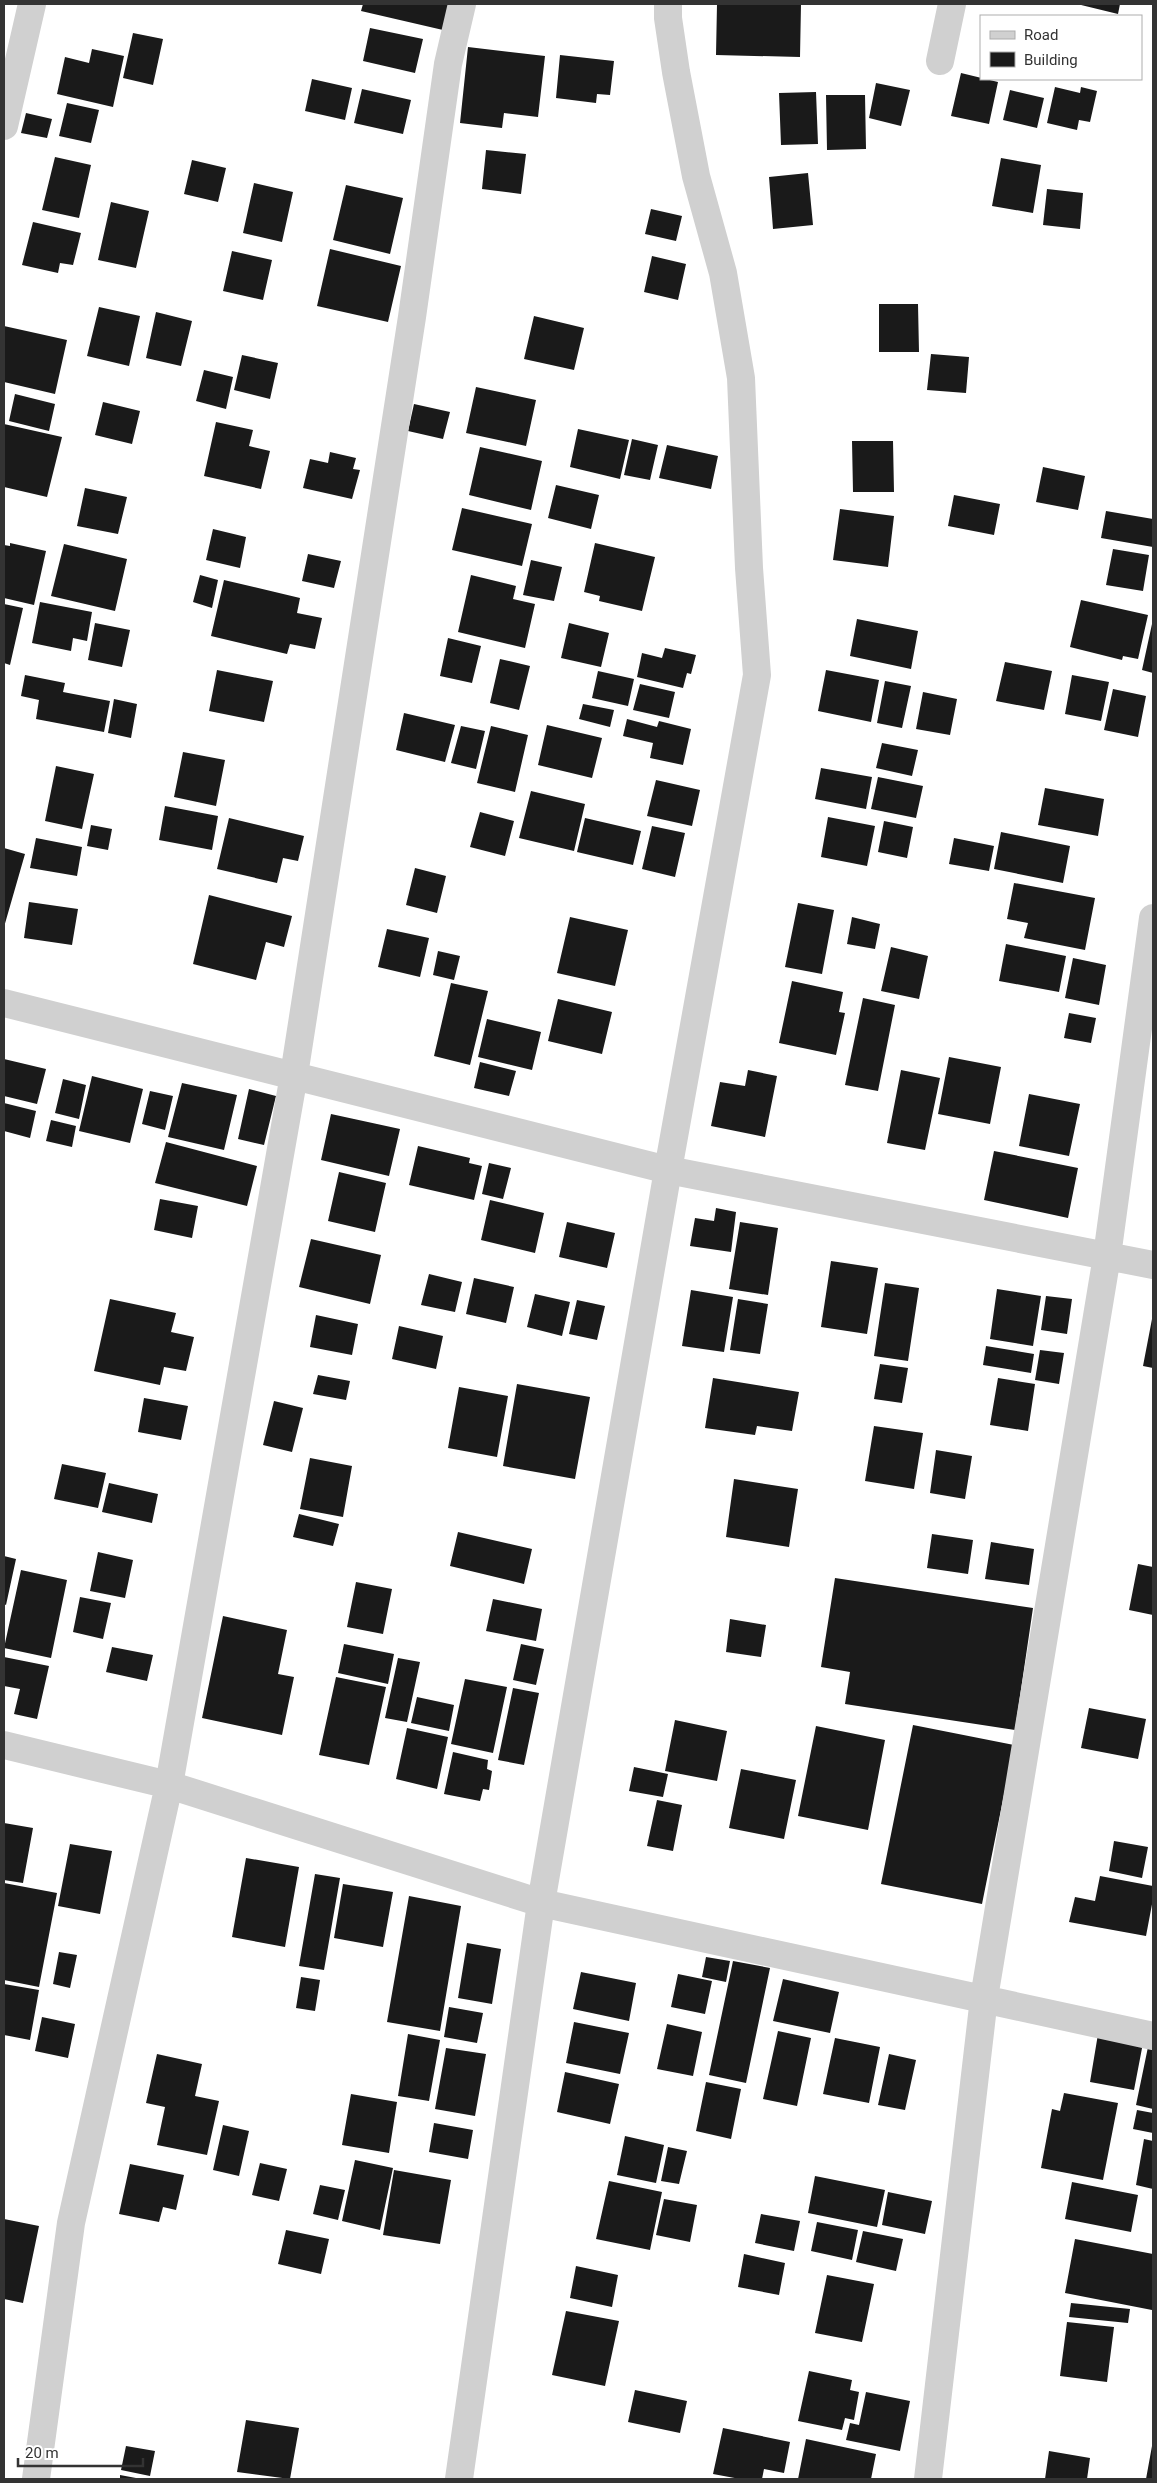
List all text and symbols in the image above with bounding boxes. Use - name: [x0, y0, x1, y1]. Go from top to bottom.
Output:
- legend: [980, 15, 1142, 80]
- text: Road: [1024, 26, 1058, 44]
- text: Building: [1024, 51, 1078, 69]
- scale bar: [18, 2436, 142, 2468]
- text: 20 m: [25, 2444, 59, 2462]

